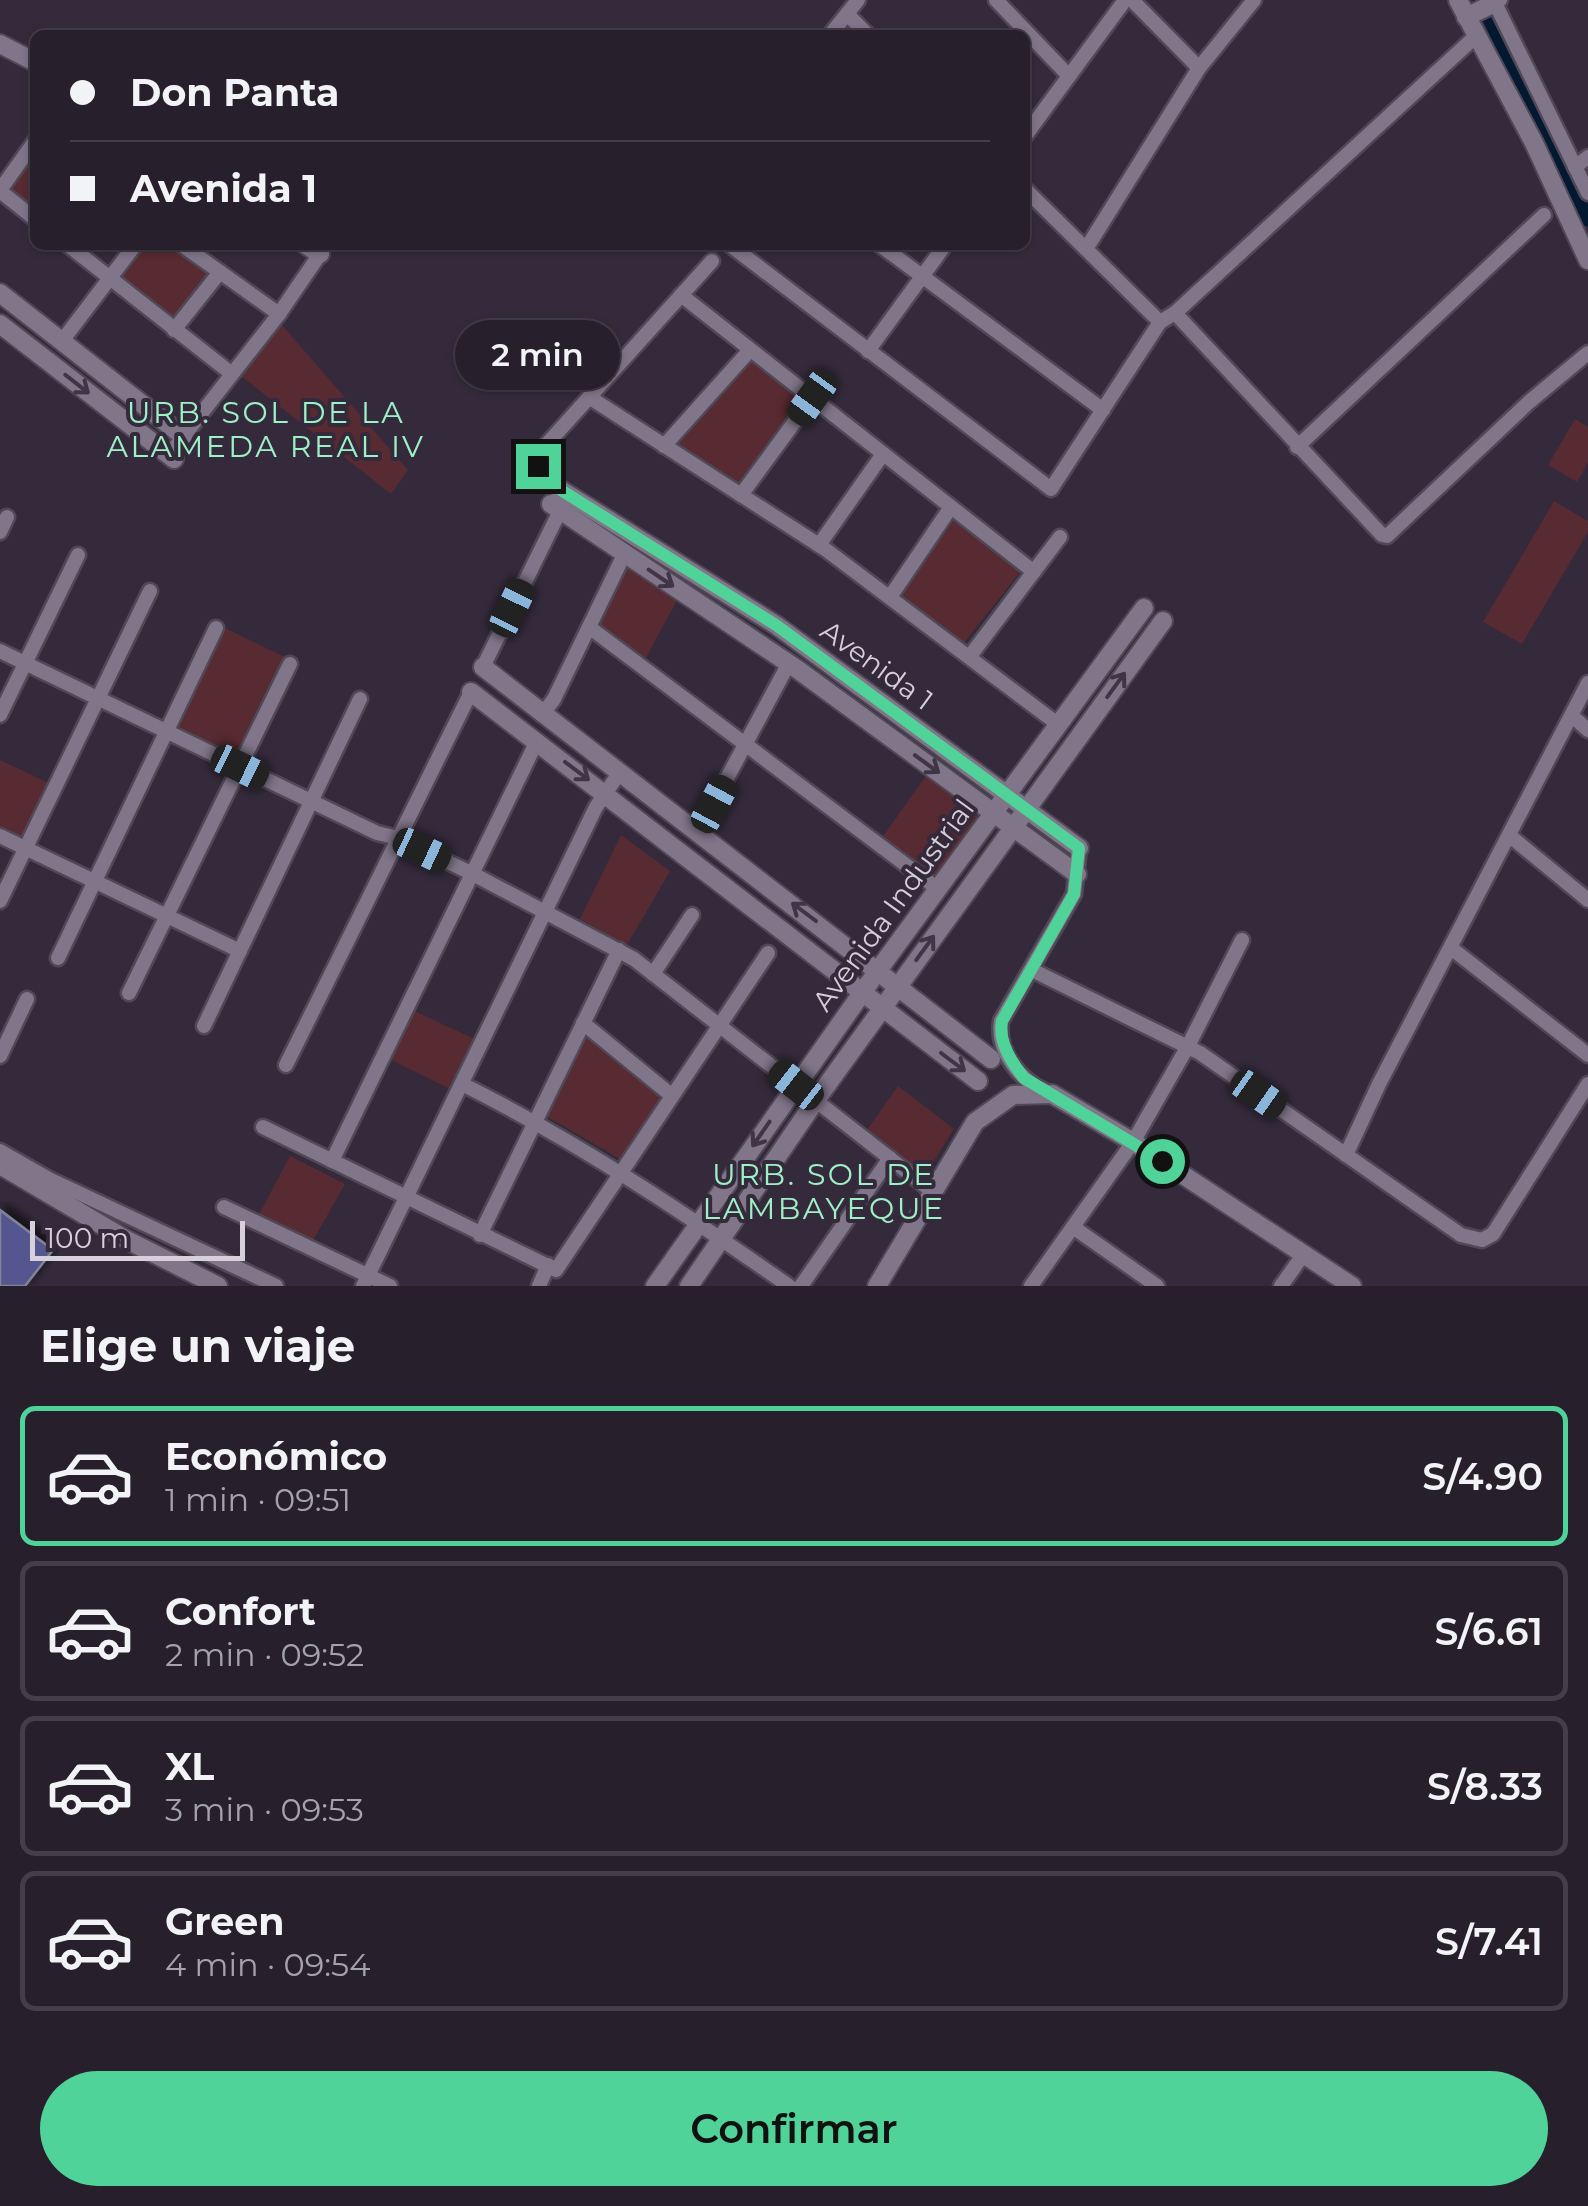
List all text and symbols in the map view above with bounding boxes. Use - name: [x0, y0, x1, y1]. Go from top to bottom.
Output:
- text: Don Panta: [130, 69, 340, 116]
- text: Avenida 1: [130, 165, 317, 212]
- callout: 2 min: [456, 321, 620, 391]
- text: 2 min: [491, 335, 584, 374]
- car: [782, 365, 842, 431]
- one-way arrow: [63, 373, 90, 394]
- district label: URB. SOL DE LA ALAMEDA REAL IV: [106, 394, 426, 465]
- route end: [516, 444, 561, 489]
- one-way arrow: [647, 567, 675, 588]
- car: [485, 574, 539, 642]
- street label: Avenida 1: [814, 613, 940, 717]
- one-way arrow: [1105, 672, 1126, 699]
- car: [206, 740, 274, 794]
- one-way arrow: [913, 753, 941, 774]
- one-way arrow: [563, 761, 590, 782]
- car: [687, 770, 741, 838]
- street label: Avenida Industrial: [805, 793, 981, 1017]
- car: [388, 824, 456, 876]
- one-way arrow: [791, 902, 818, 923]
- one-way arrow: [914, 935, 935, 962]
- one-way arrow: [938, 1052, 966, 1073]
- car: [763, 1055, 829, 1115]
- car: [1225, 1065, 1291, 1123]
- one-way arrow: [751, 1120, 772, 1148]
- route start: [1140, 1139, 1185, 1184]
- district label: URB. SOL DE LAMBAYEQUE: [702, 1156, 946, 1227]
- scale bar: [30, 1216, 245, 1260]
- text: 100 m: [45, 1221, 129, 1255]
- text: Elige un viaje: [40, 1318, 355, 1373]
- icon: car: [45, 1431, 135, 1521]
- text: Económico: [165, 1433, 387, 1480]
- text: S/4.90: [1422, 1453, 1543, 1500]
- text: 1 min · 09:51: [165, 1480, 351, 1519]
- icon: car: [45, 1586, 135, 1676]
- text: Confort: [165, 1588, 316, 1635]
- text: S/6.61: [1434, 1608, 1543, 1655]
- text: 2 min · 09:52: [165, 1635, 364, 1674]
- icon: car: [45, 1741, 135, 1831]
- text: XL: [165, 1743, 214, 1790]
- text: S/8.33: [1427, 1763, 1543, 1810]
- text: 3 min · 09:53: [165, 1790, 364, 1829]
- icon: car: [45, 1896, 135, 1986]
- text: Green: [165, 1898, 285, 1945]
- text: S/7.41: [1435, 1918, 1543, 1965]
- text: 4 min · 09:54: [165, 1945, 370, 1984]
- button: Confirmar: [40, 2071, 1548, 2186]

